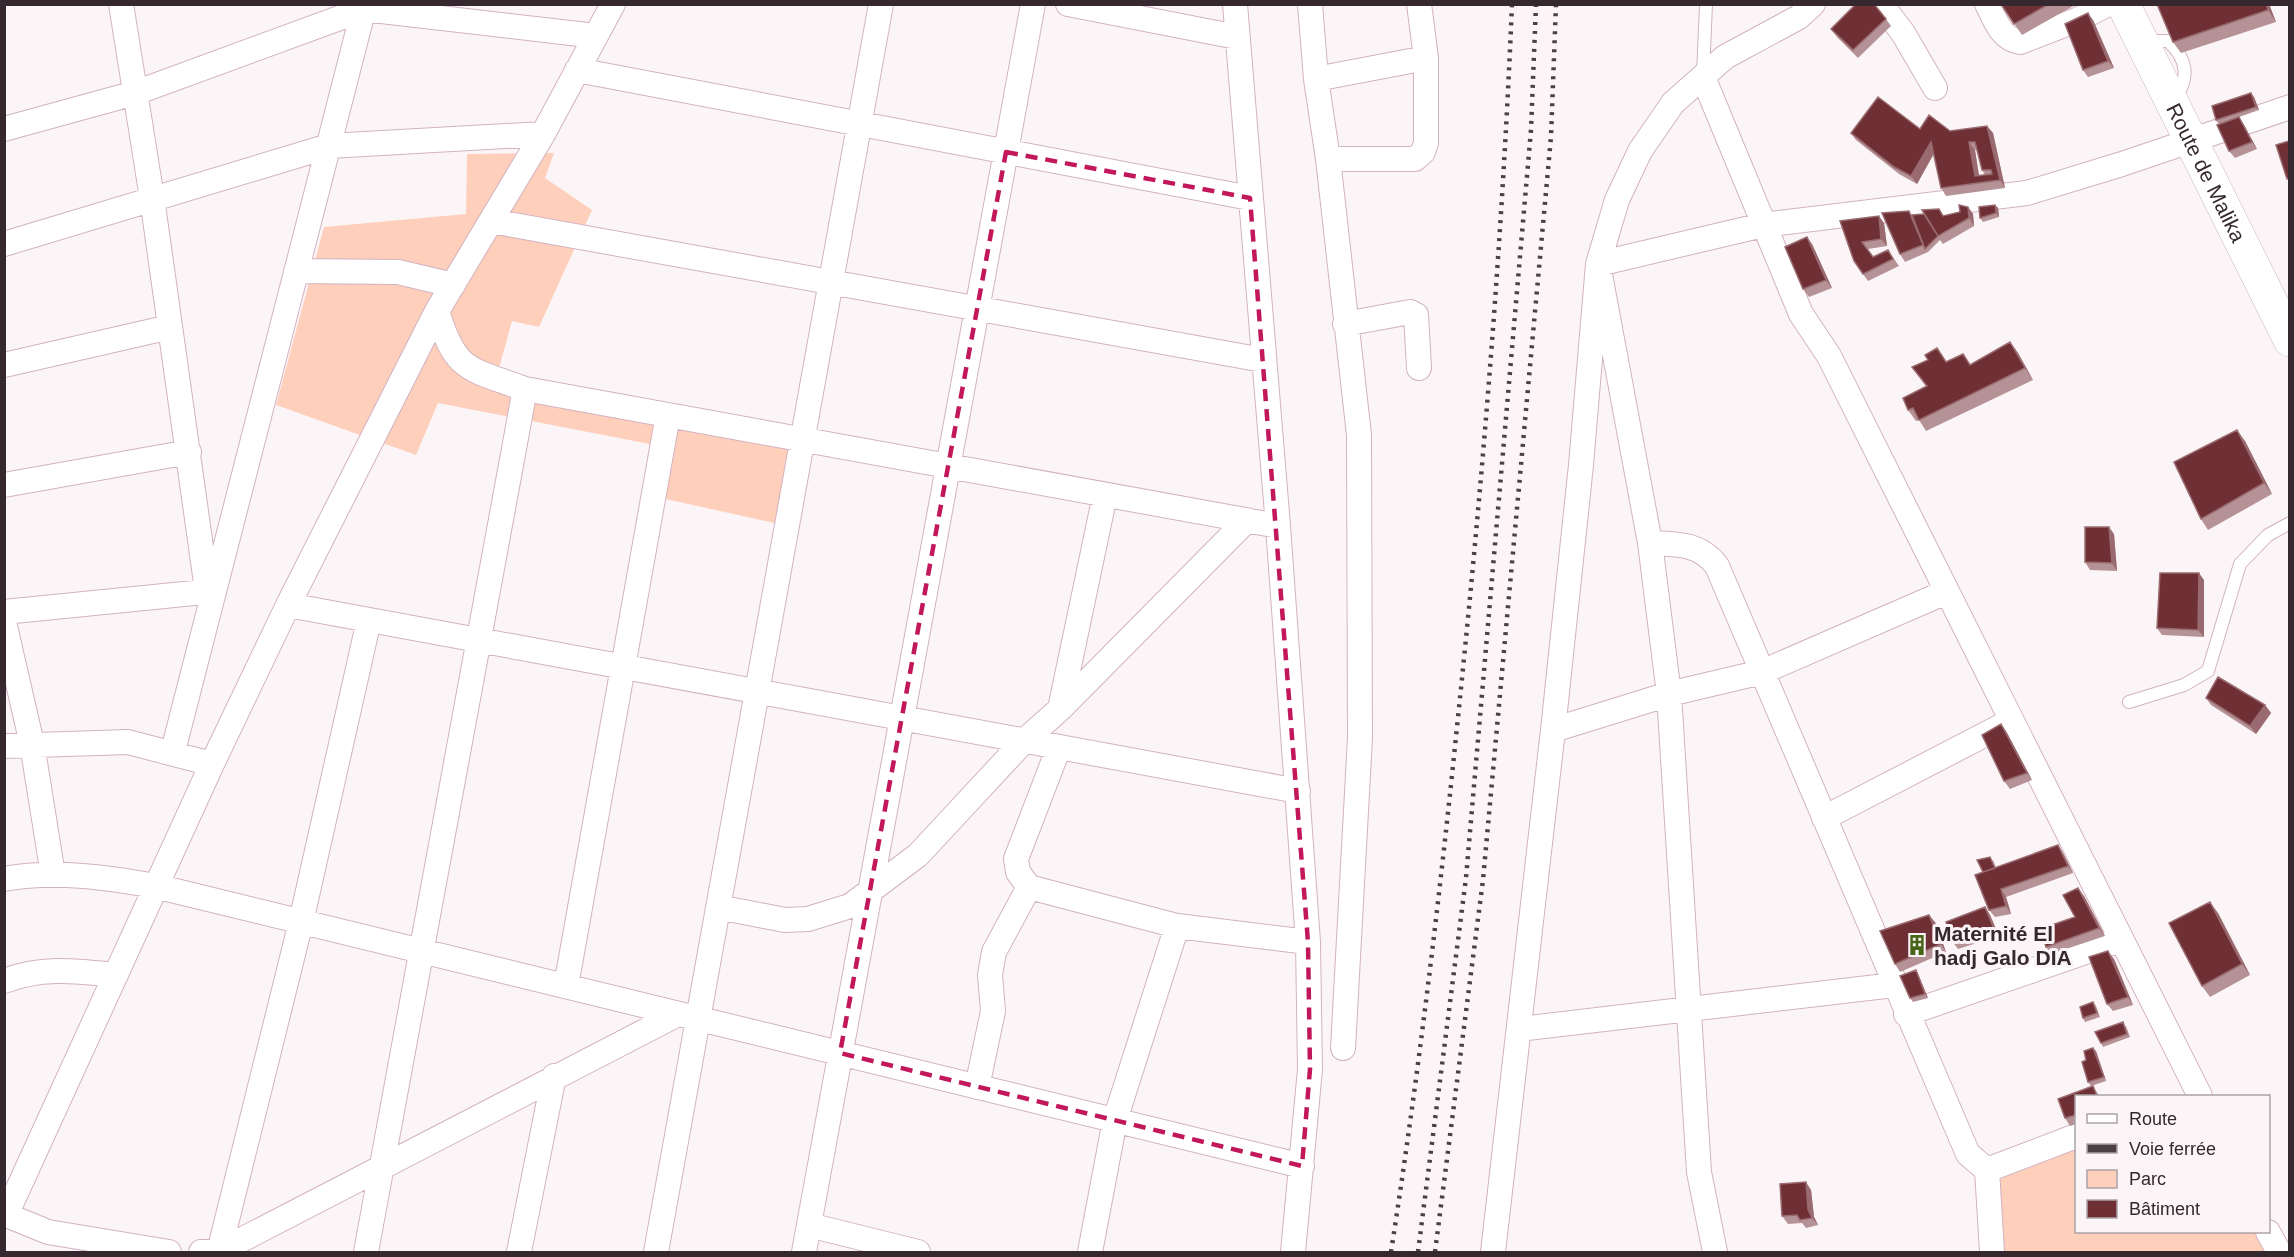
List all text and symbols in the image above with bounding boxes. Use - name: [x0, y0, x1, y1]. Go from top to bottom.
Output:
- street label: Route de Malika: [2163, 99, 2251, 246]
- place label: Maternité El hadj Galo DIA: [1934, 922, 2072, 969]
- building icon: Maternité El hadj Galo DIA: [1905, 933, 1929, 957]
- legend: [2075, 1095, 2270, 1233]
- text: Route: [2129, 1109, 2177, 1129]
- text: Voie ferrée: [2129, 1139, 2216, 1159]
- text: Parc: [2129, 1169, 2166, 1189]
- text: Bâtiment: [2129, 1199, 2200, 1219]

